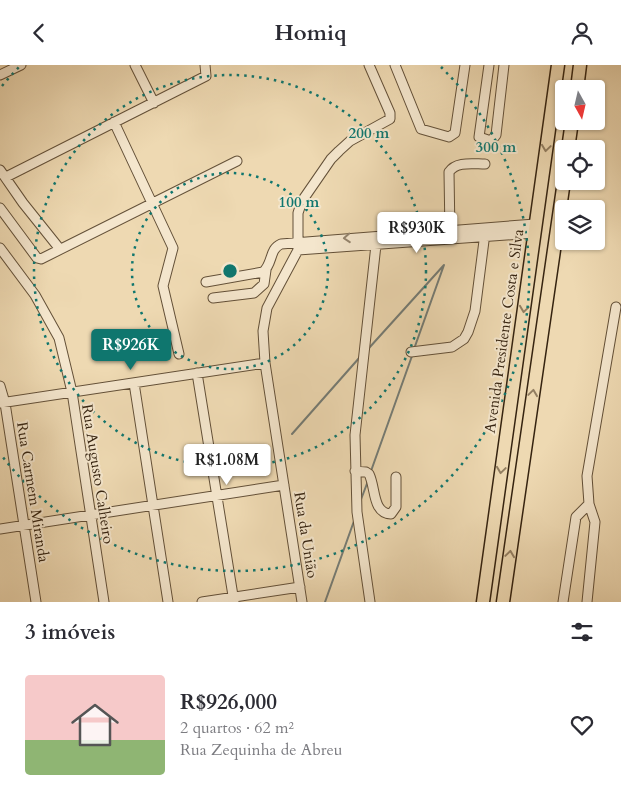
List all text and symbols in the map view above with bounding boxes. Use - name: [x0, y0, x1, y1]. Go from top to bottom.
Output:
- text: Homiq: [274, 18, 347, 48]
- icon: back: [25, 19, 53, 47]
- icon: person: [568, 19, 596, 47]
- north arrow: [555, 80, 605, 130]
- map controls: [555, 80, 605, 250]
- text: 200 m: [349, 123, 390, 143]
- text: 300 m: [476, 137, 517, 157]
- button: locate: [555, 140, 605, 190]
- one-way arrow: [542, 144, 552, 152]
- text: 100 m: [279, 192, 320, 212]
- button: layers: [555, 200, 605, 250]
- pin: R$930K: [376, 211, 458, 254]
- text: R$930K: [388, 217, 446, 239]
- street label: Avenida Presidente Costa e Silva: [480, 227, 528, 434]
- one-way arrow: [343, 232, 351, 243]
- centre of rings: [221, 262, 239, 280]
- one-way arrow: [519, 305, 530, 313]
- pin: R$926K: [90, 329, 172, 371]
- text: R$926K: [102, 334, 160, 356]
- one-way arrow: [528, 389, 538, 397]
- street label: Rua Augusto Calheiro: [77, 403, 119, 545]
- street label: Rua Carmem Miranda: [12, 420, 54, 564]
- pin: R$1.08M: [181, 443, 273, 486]
- text: R$1.08M: [195, 449, 259, 471]
- one-way arrow: [497, 465, 507, 474]
- street label: Rua da União: [289, 490, 323, 580]
- one-way arrow: [505, 549, 515, 558]
- text: 3 imóveis: [25, 618, 115, 647]
- icon: filters: [568, 618, 596, 646]
- text: R$926,000: [180, 688, 277, 717]
- icon: home: [65, 695, 125, 755]
- icon: heart: [568, 711, 596, 739]
- text: 2 quartos · 62 m²: [180, 717, 294, 739]
- text: Rua Zequinha de Abreu: [180, 739, 343, 761]

